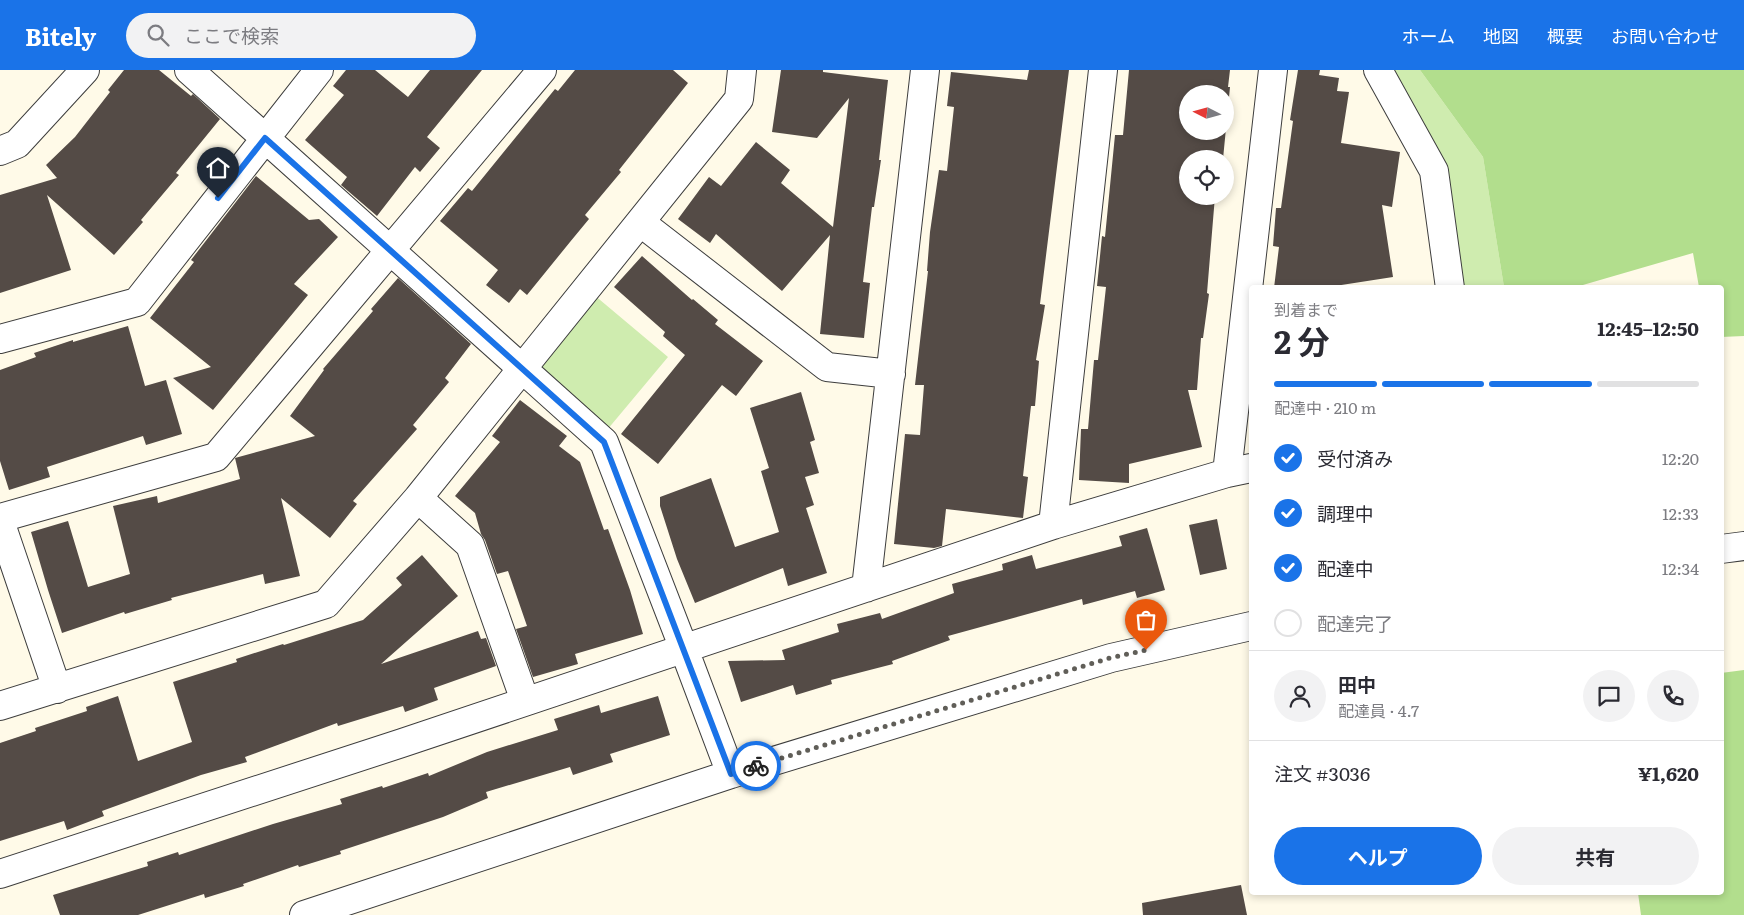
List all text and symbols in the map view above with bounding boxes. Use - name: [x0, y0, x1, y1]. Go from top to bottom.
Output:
- search box: [126, 13, 476, 58]
- text: Bitely: [25, 18, 96, 53]
- icon: search: [144, 21, 172, 49]
- text: ここで検索: [184, 21, 279, 49]
- text: ホーム: [1402, 22, 1455, 49]
- text: 地図: [1483, 22, 1519, 49]
- text: 概要: [1547, 22, 1583, 49]
- text: お問い合わせ: [1611, 22, 1719, 49]
- north arrow: [1179, 85, 1234, 140]
- map controls: [1179, 85, 1234, 205]
- pin: [197, 147, 239, 198]
- button: locate: [1179, 150, 1234, 205]
- icon: home: [204, 154, 232, 182]
- text: 到着まで: [1274, 297, 1338, 321]
- text: 12:45–12:50: [1597, 314, 1699, 342]
- text: 2 分: [1274, 316, 1330, 364]
- text: 配達中 · 210 m: [1274, 395, 1376, 419]
- icon: check: [1274, 444, 1302, 472]
- text: 受付済み: [1317, 444, 1393, 472]
- text: 12:20: [1662, 446, 1699, 470]
- icon: check: [1274, 499, 1302, 527]
- text: 調理中: [1317, 499, 1374, 527]
- text: 12:33: [1662, 501, 1699, 525]
- icon: check: [1274, 554, 1302, 582]
- text: 配達中: [1317, 554, 1374, 582]
- text: 12:34: [1662, 556, 1699, 580]
- pin: [1125, 599, 1167, 650]
- icon: bag: [1132, 606, 1160, 634]
- text: 配達完了: [1317, 609, 1393, 637]
- button: person: [1274, 670, 1326, 722]
- text: 田中: [1338, 670, 1376, 698]
- button: chat: [1583, 670, 1635, 722]
- button: phone: [1647, 670, 1699, 722]
- text: 配達員 · 4.7: [1338, 698, 1419, 722]
- courier: [731, 741, 781, 791]
- icon: bike: [742, 752, 770, 780]
- text: 注文 #3036: [1274, 759, 1370, 787]
- text: ¥1,620: [1638, 759, 1699, 787]
- button: ヘルプ: [1274, 827, 1482, 885]
- button: 共有: [1492, 827, 1699, 885]

